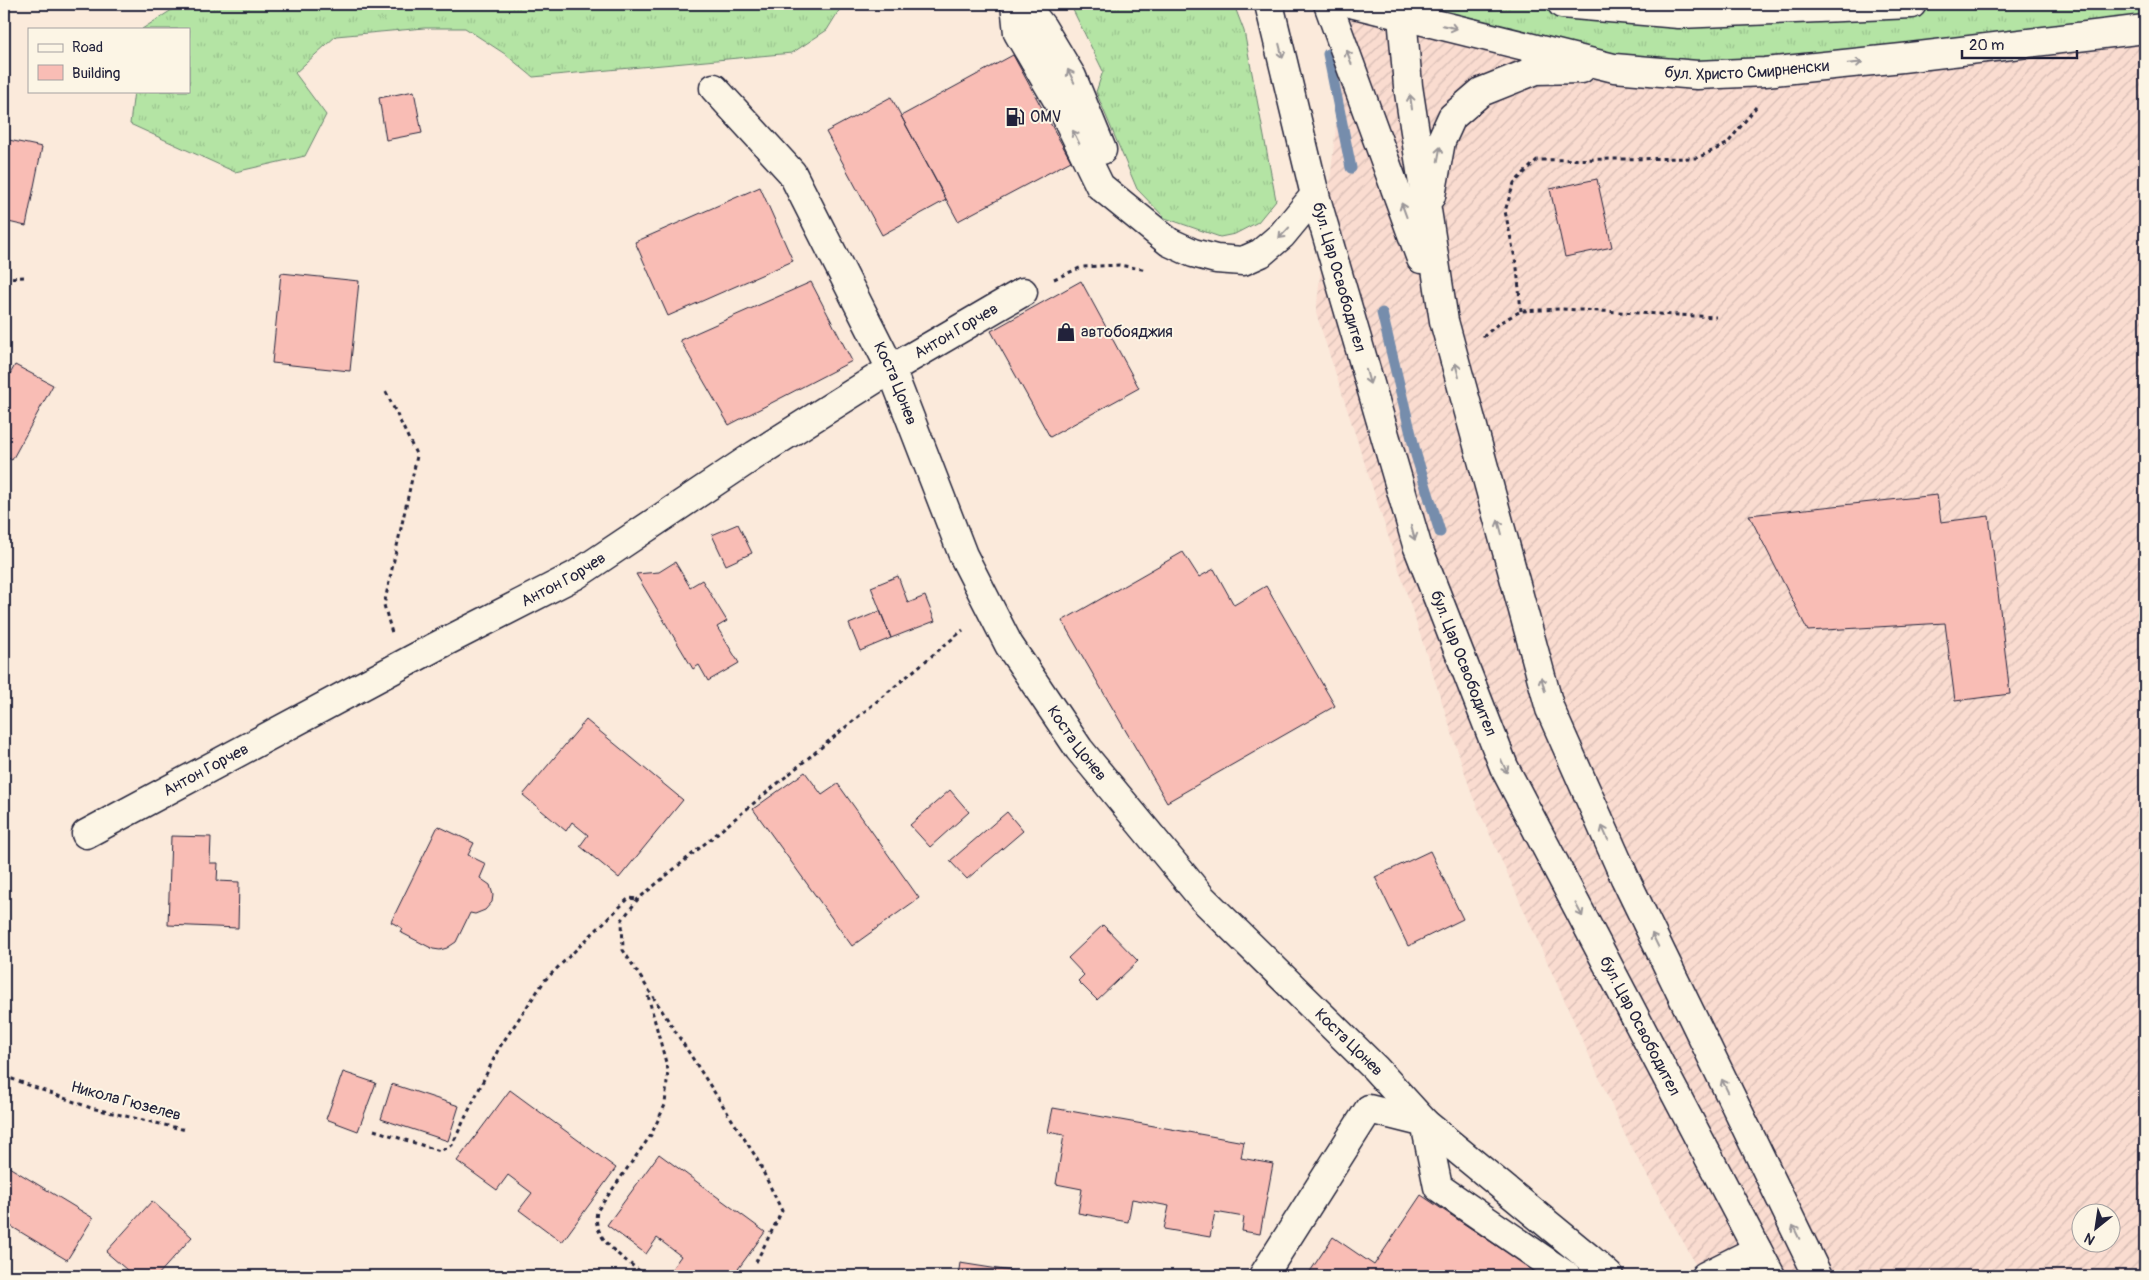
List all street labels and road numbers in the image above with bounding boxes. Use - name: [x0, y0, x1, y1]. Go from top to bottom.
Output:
- street label: бул. Христо Смирненски: [1664, 55, 1830, 85]
- street label: бул. Цар Освободител: [1308, 200, 1370, 354]
- street label: Антон Горчев: [910, 299, 1002, 363]
- street label: Коста Цонев: [869, 339, 922, 428]
- street label: Антон Горчев: [518, 548, 610, 611]
- street label: бул. Цар Освободител: [1426, 587, 1501, 739]
- street label: Коста Цонев: [1043, 702, 1111, 785]
- street label: Антон Горчев: [160, 739, 252, 801]
- street label: бул. Цар Освободител: [1595, 953, 1685, 1099]
- street label: Коста Цонев: [1310, 1004, 1387, 1080]
- street label: Никола Гюзелев: [69, 1077, 183, 1125]

